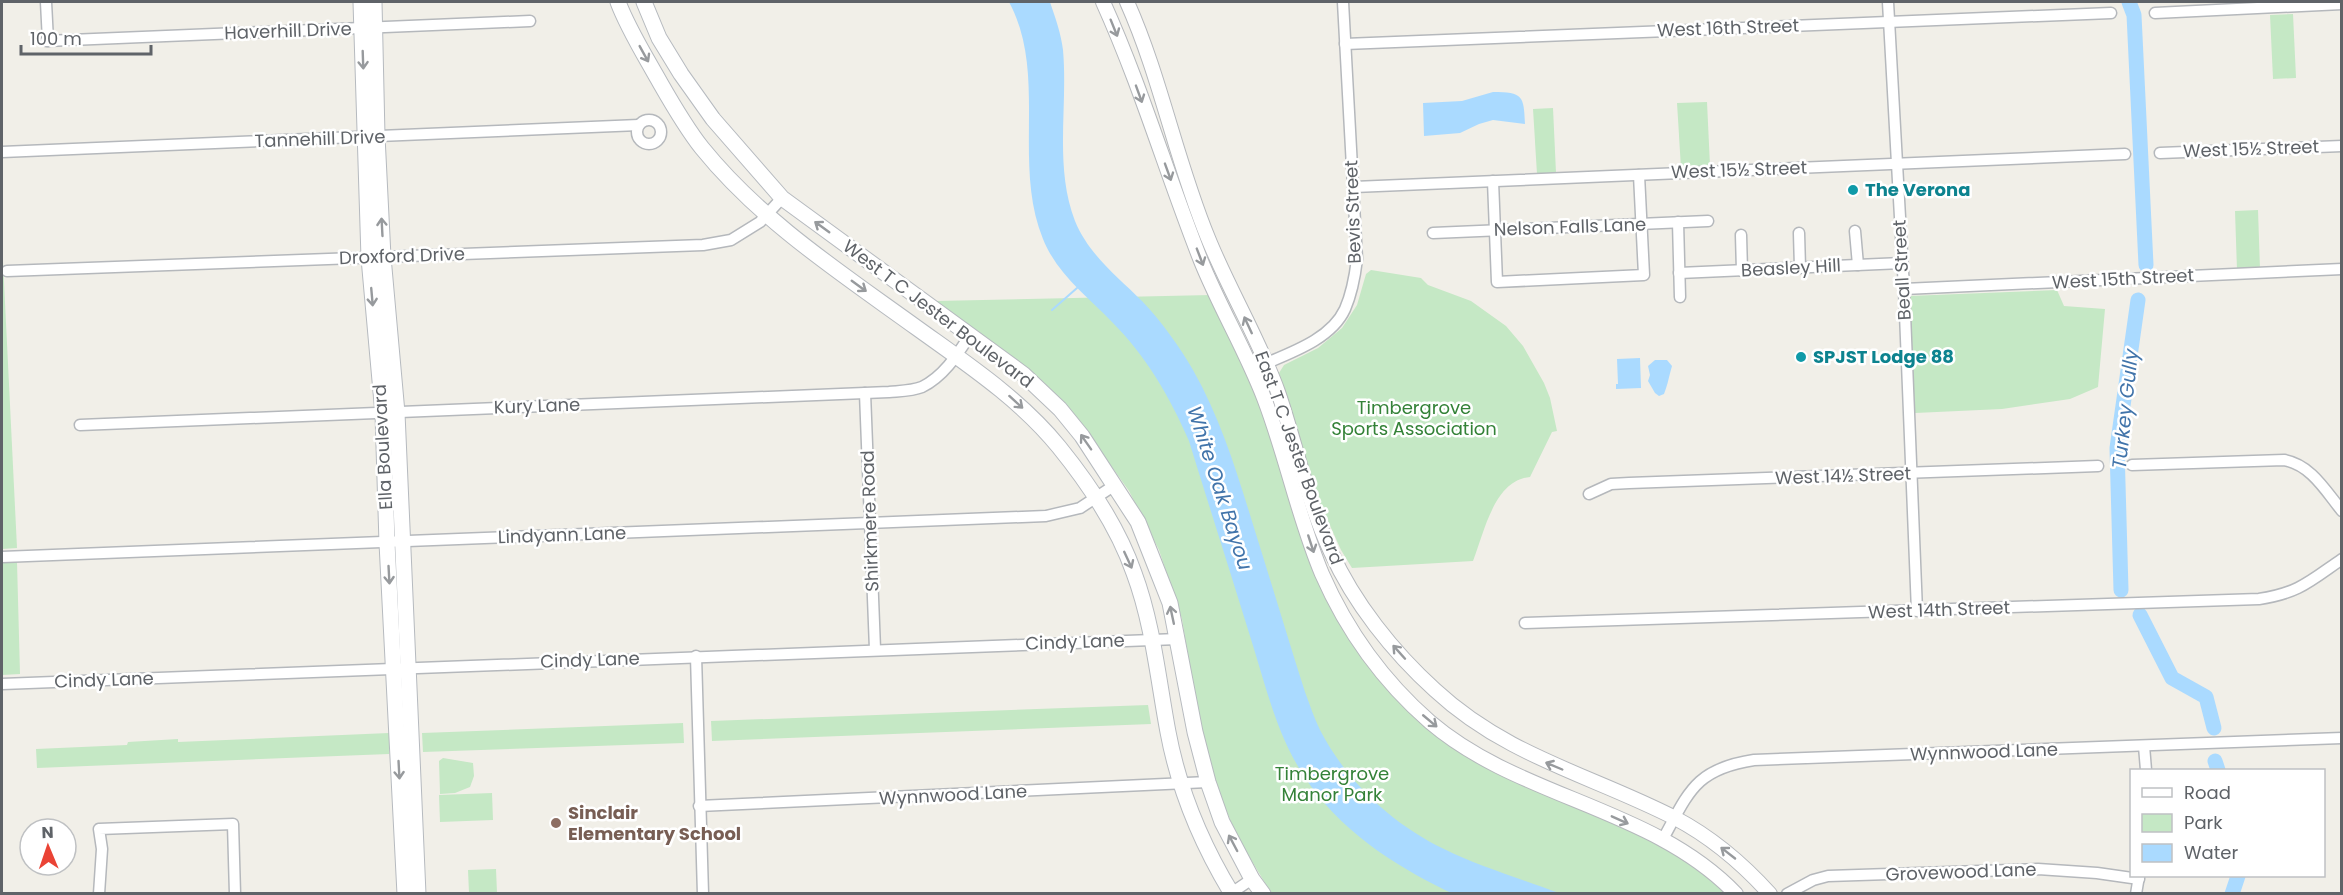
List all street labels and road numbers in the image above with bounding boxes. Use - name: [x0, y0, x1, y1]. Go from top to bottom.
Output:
- street label: West 16th Street: [1656, 13, 1800, 42]
- street label: Haverhill Drive: [224, 16, 352, 45]
- street label: Tannehill Drive: [254, 124, 386, 153]
- street label: West 15½ Street: [2182, 134, 2319, 163]
- street label: West 15½ Street: [1670, 155, 1807, 184]
- street label: Bevis Street: [1338, 160, 1367, 264]
- street label: Nelson Falls Lane: [1493, 211, 1647, 242]
- street label: Beall Street: [1886, 219, 1917, 321]
- street label: West T C Jester Boulevard: [838, 234, 1039, 394]
- street label: Droxford Drive: [339, 241, 465, 270]
- street label: Beasley Hill: [1740, 252, 1842, 283]
- street label: West 15th Street: [2051, 262, 2195, 295]
- street label: East T C Jester Boulevard: [1249, 348, 1350, 568]
- street label: Ella Boulevard: [367, 384, 398, 511]
- street label: Kury Lane: [493, 391, 581, 420]
- street label: Shirkmere Road: [855, 450, 884, 592]
- street label: West 14½ Street: [1774, 461, 1911, 490]
- street label: Lindyann Lane: [497, 520, 627, 549]
- street label: West 14th Street: [1868, 595, 2010, 624]
- street label: Cindy Lane: [1025, 627, 1125, 656]
- street label: Cindy Lane: [540, 645, 640, 674]
- street label: Cindy Lane: [54, 665, 154, 694]
- street label: Wynnwood Lane: [1910, 736, 2058, 767]
- street label: Wynnwood Lane: [878, 778, 1028, 811]
- street label: Grovewood Lane: [1885, 856, 2037, 887]

